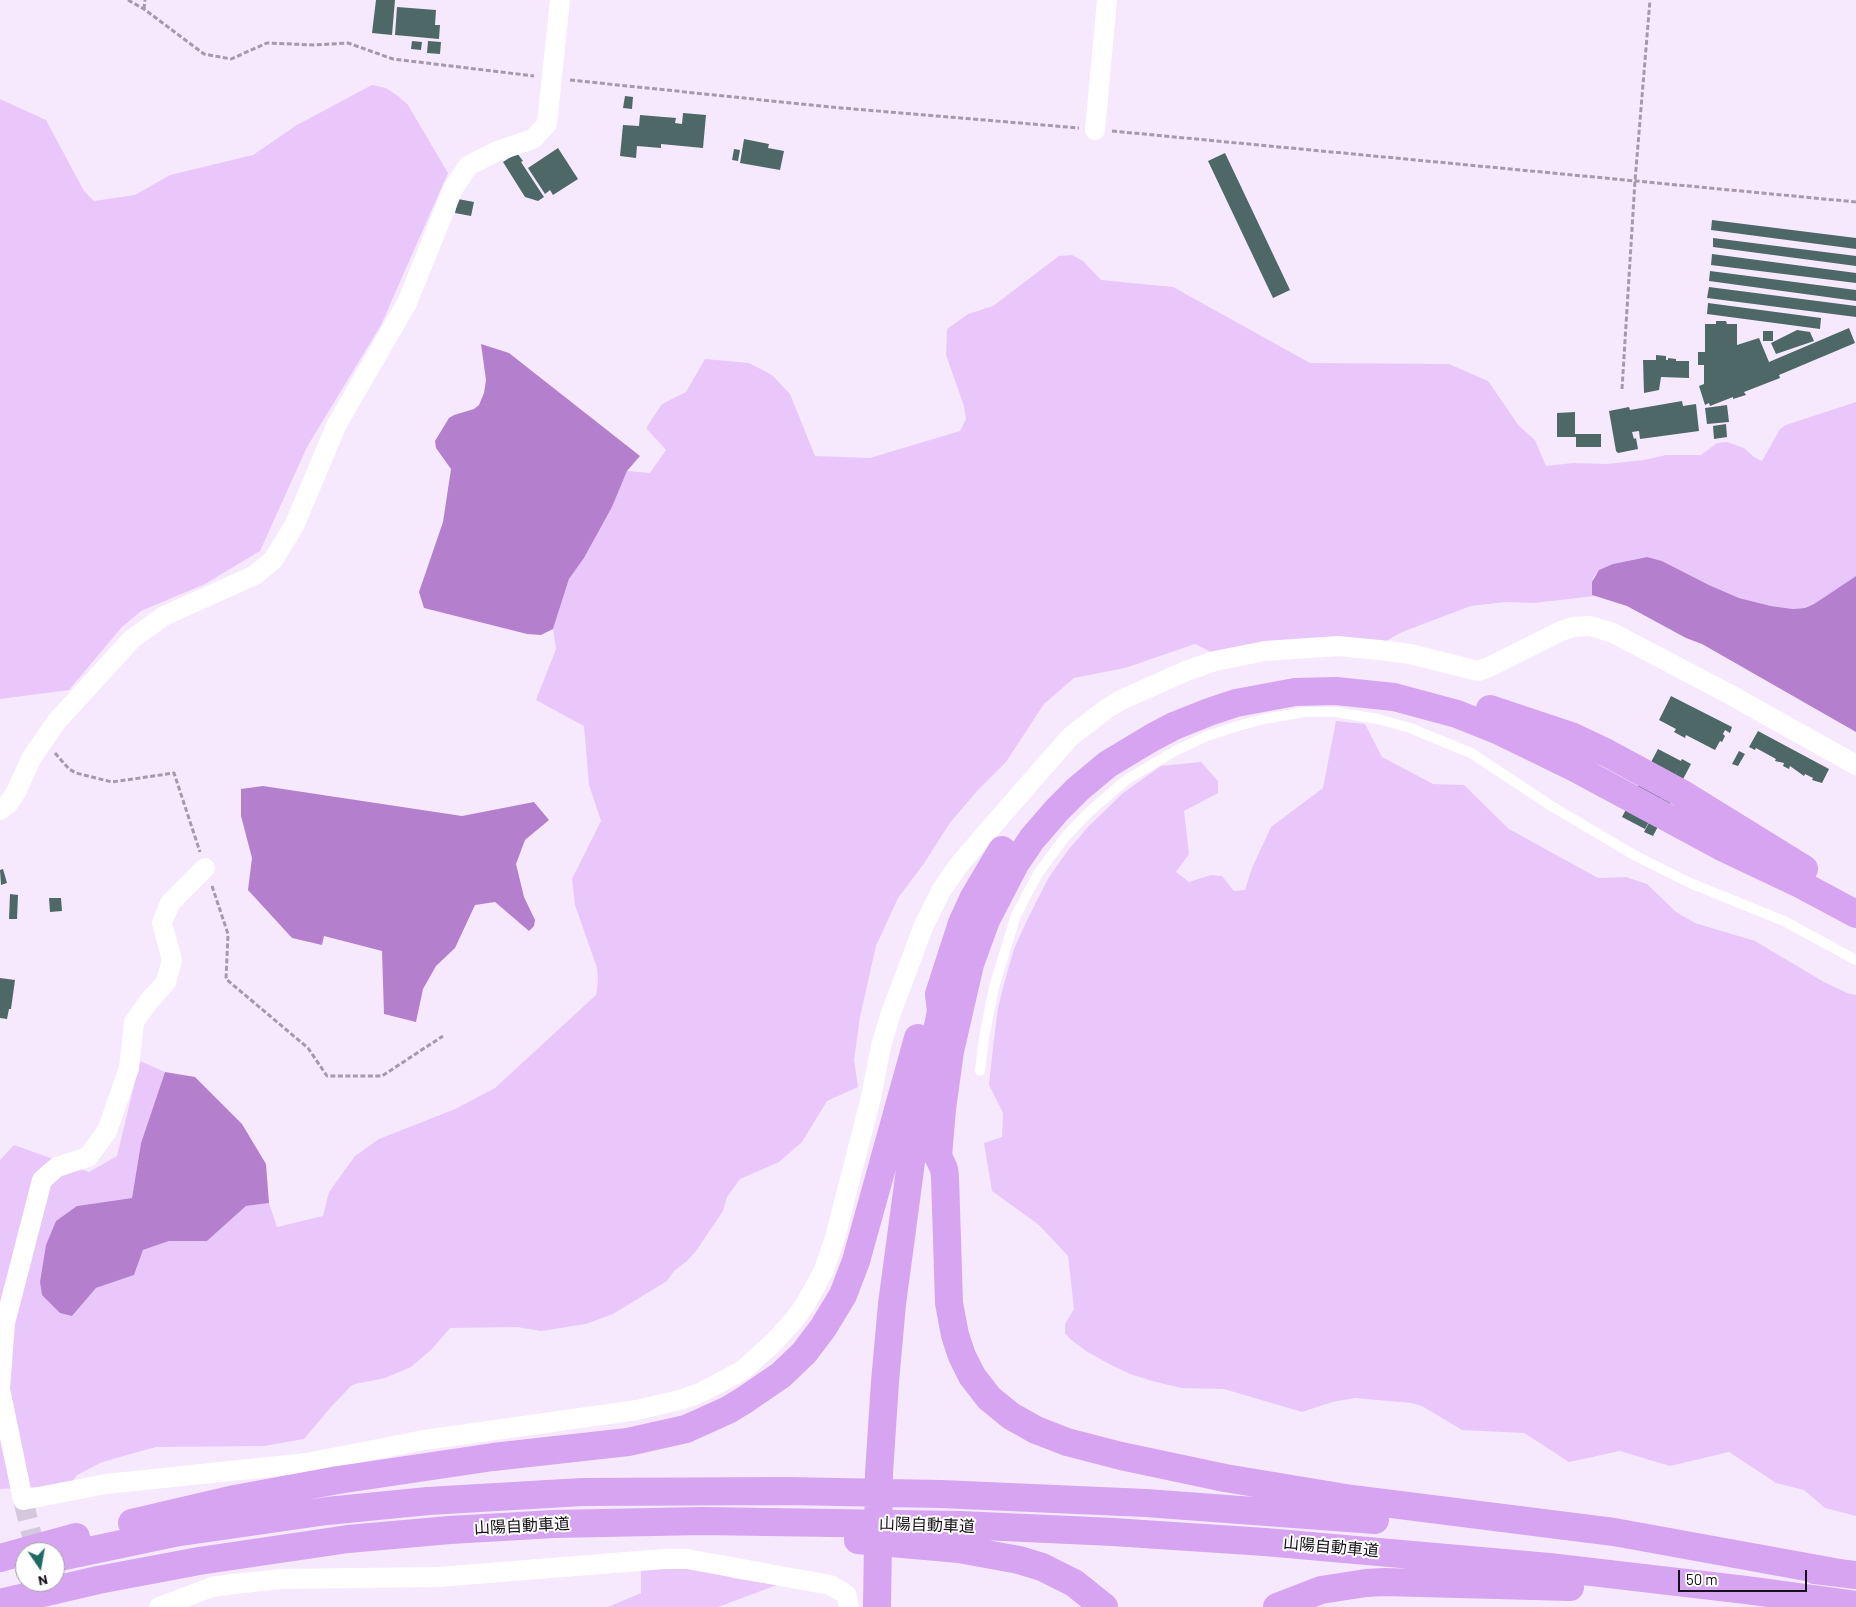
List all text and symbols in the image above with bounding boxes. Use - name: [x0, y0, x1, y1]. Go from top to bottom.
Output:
- street label: 山陽自動車道: [474, 1514, 570, 1538]
- street label: 山陽自動車道: [879, 1514, 975, 1536]
- street label: 山陽自動車道: [1282, 1533, 1380, 1561]
- north arrow: [15, 1542, 65, 1592]
- scale bar: [1681, 1560, 1810, 1592]
- text: 50 m: [1686, 1570, 1718, 1588]
- text: N: [37, 1572, 49, 1590]

